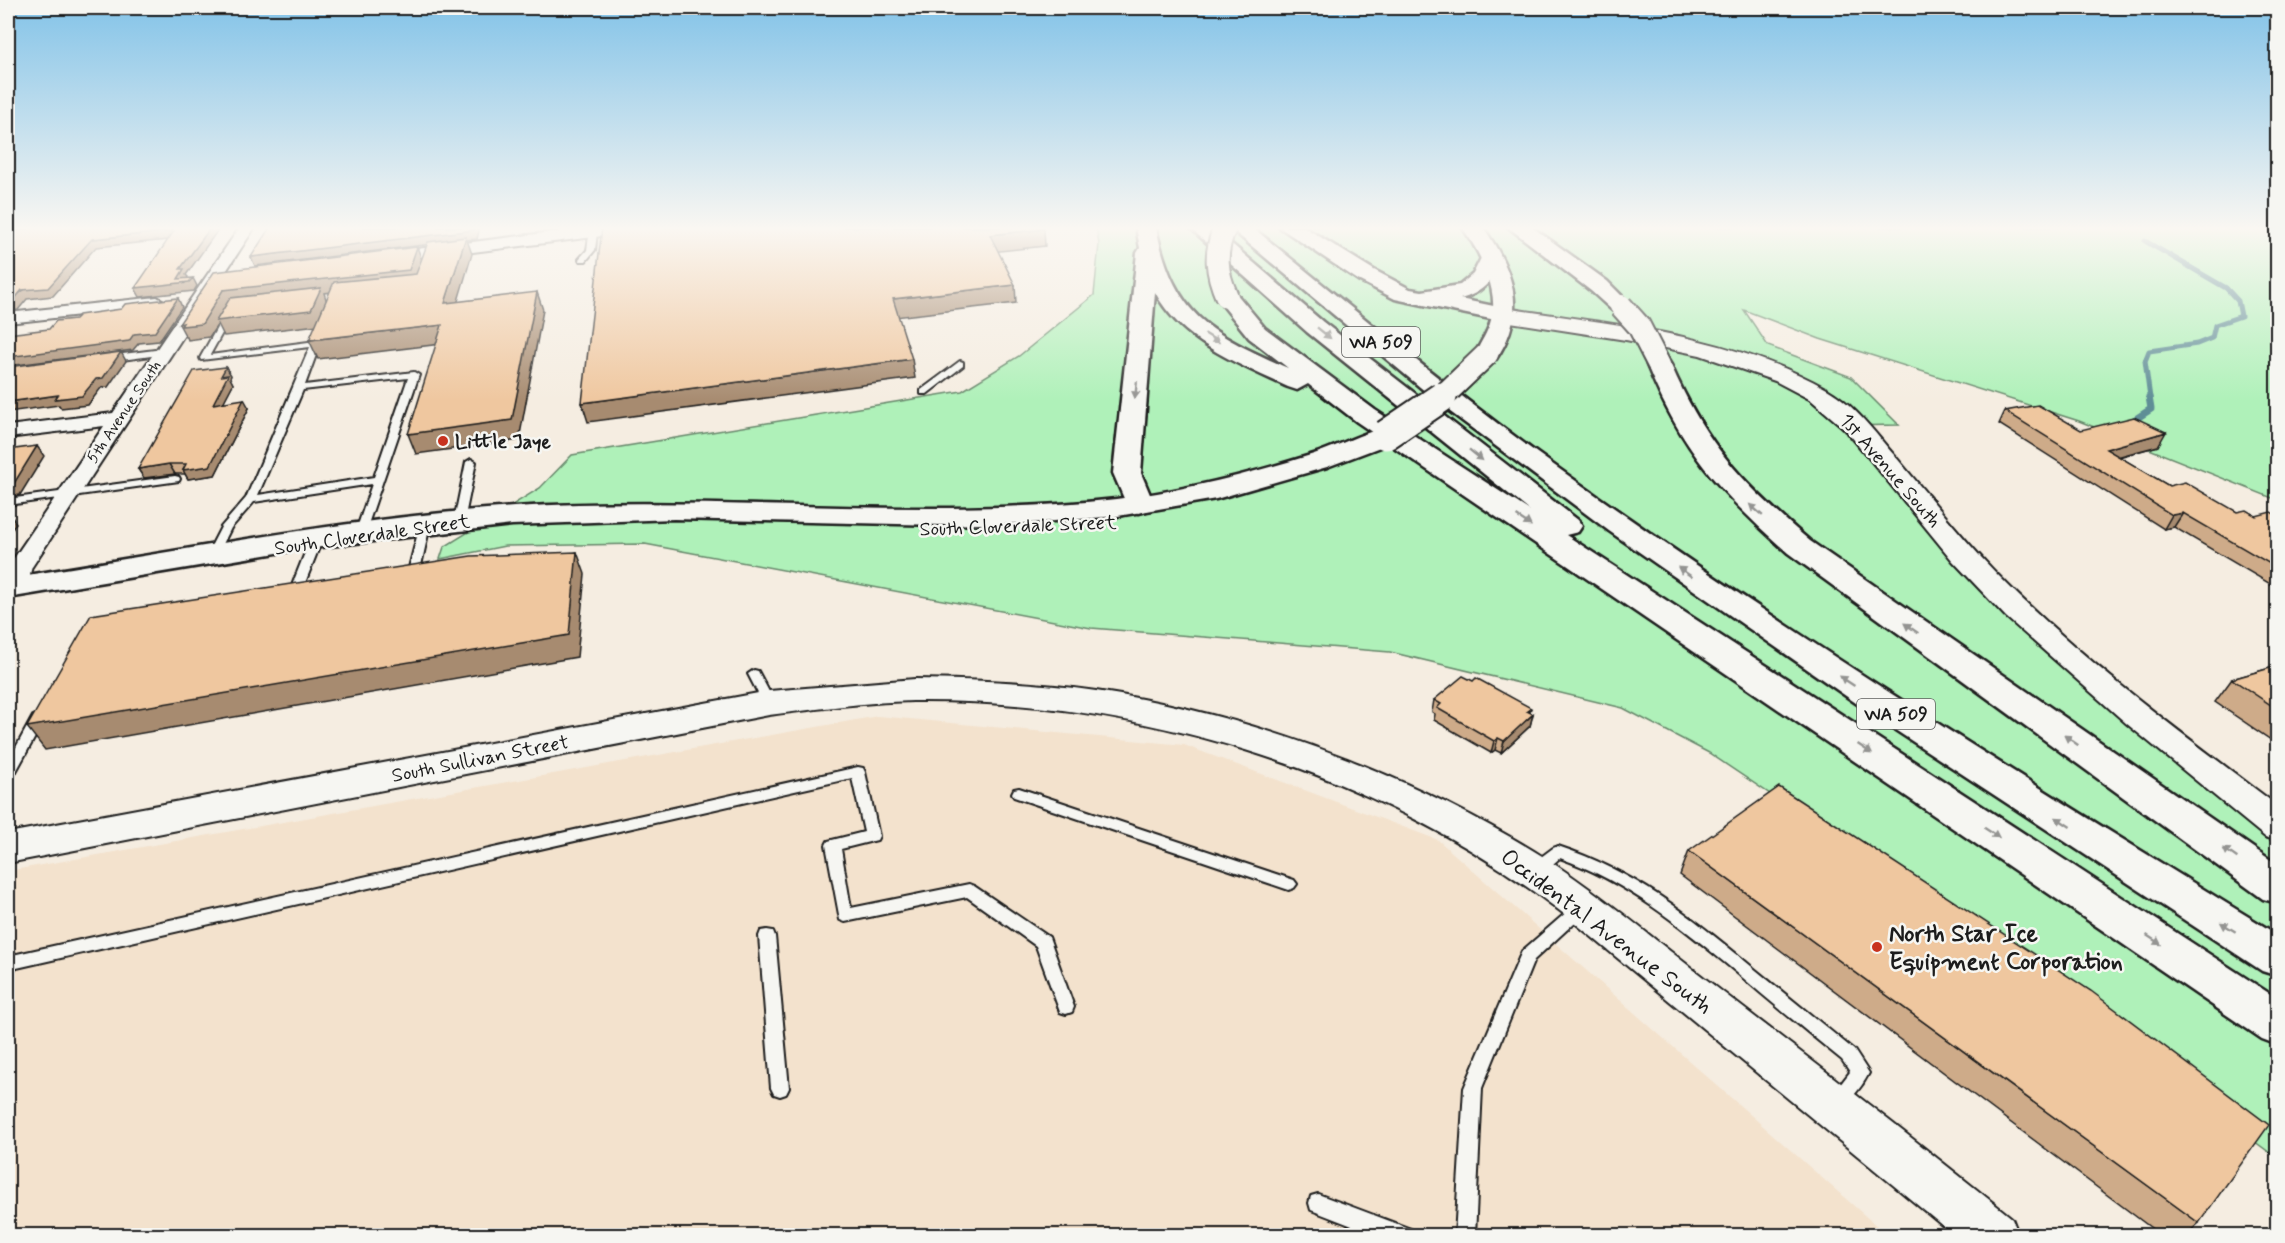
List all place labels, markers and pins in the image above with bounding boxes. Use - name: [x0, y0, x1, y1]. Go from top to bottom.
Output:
- place label: Little Jaye: [455, 429, 552, 456]
- marker: Little Jaye: [436, 434, 450, 448]
- place label: North Star Ice Equipment Corporation: [1889, 919, 2123, 978]
- marker: North Star Ice Equipment Corporation: [1870, 940, 1884, 954]

